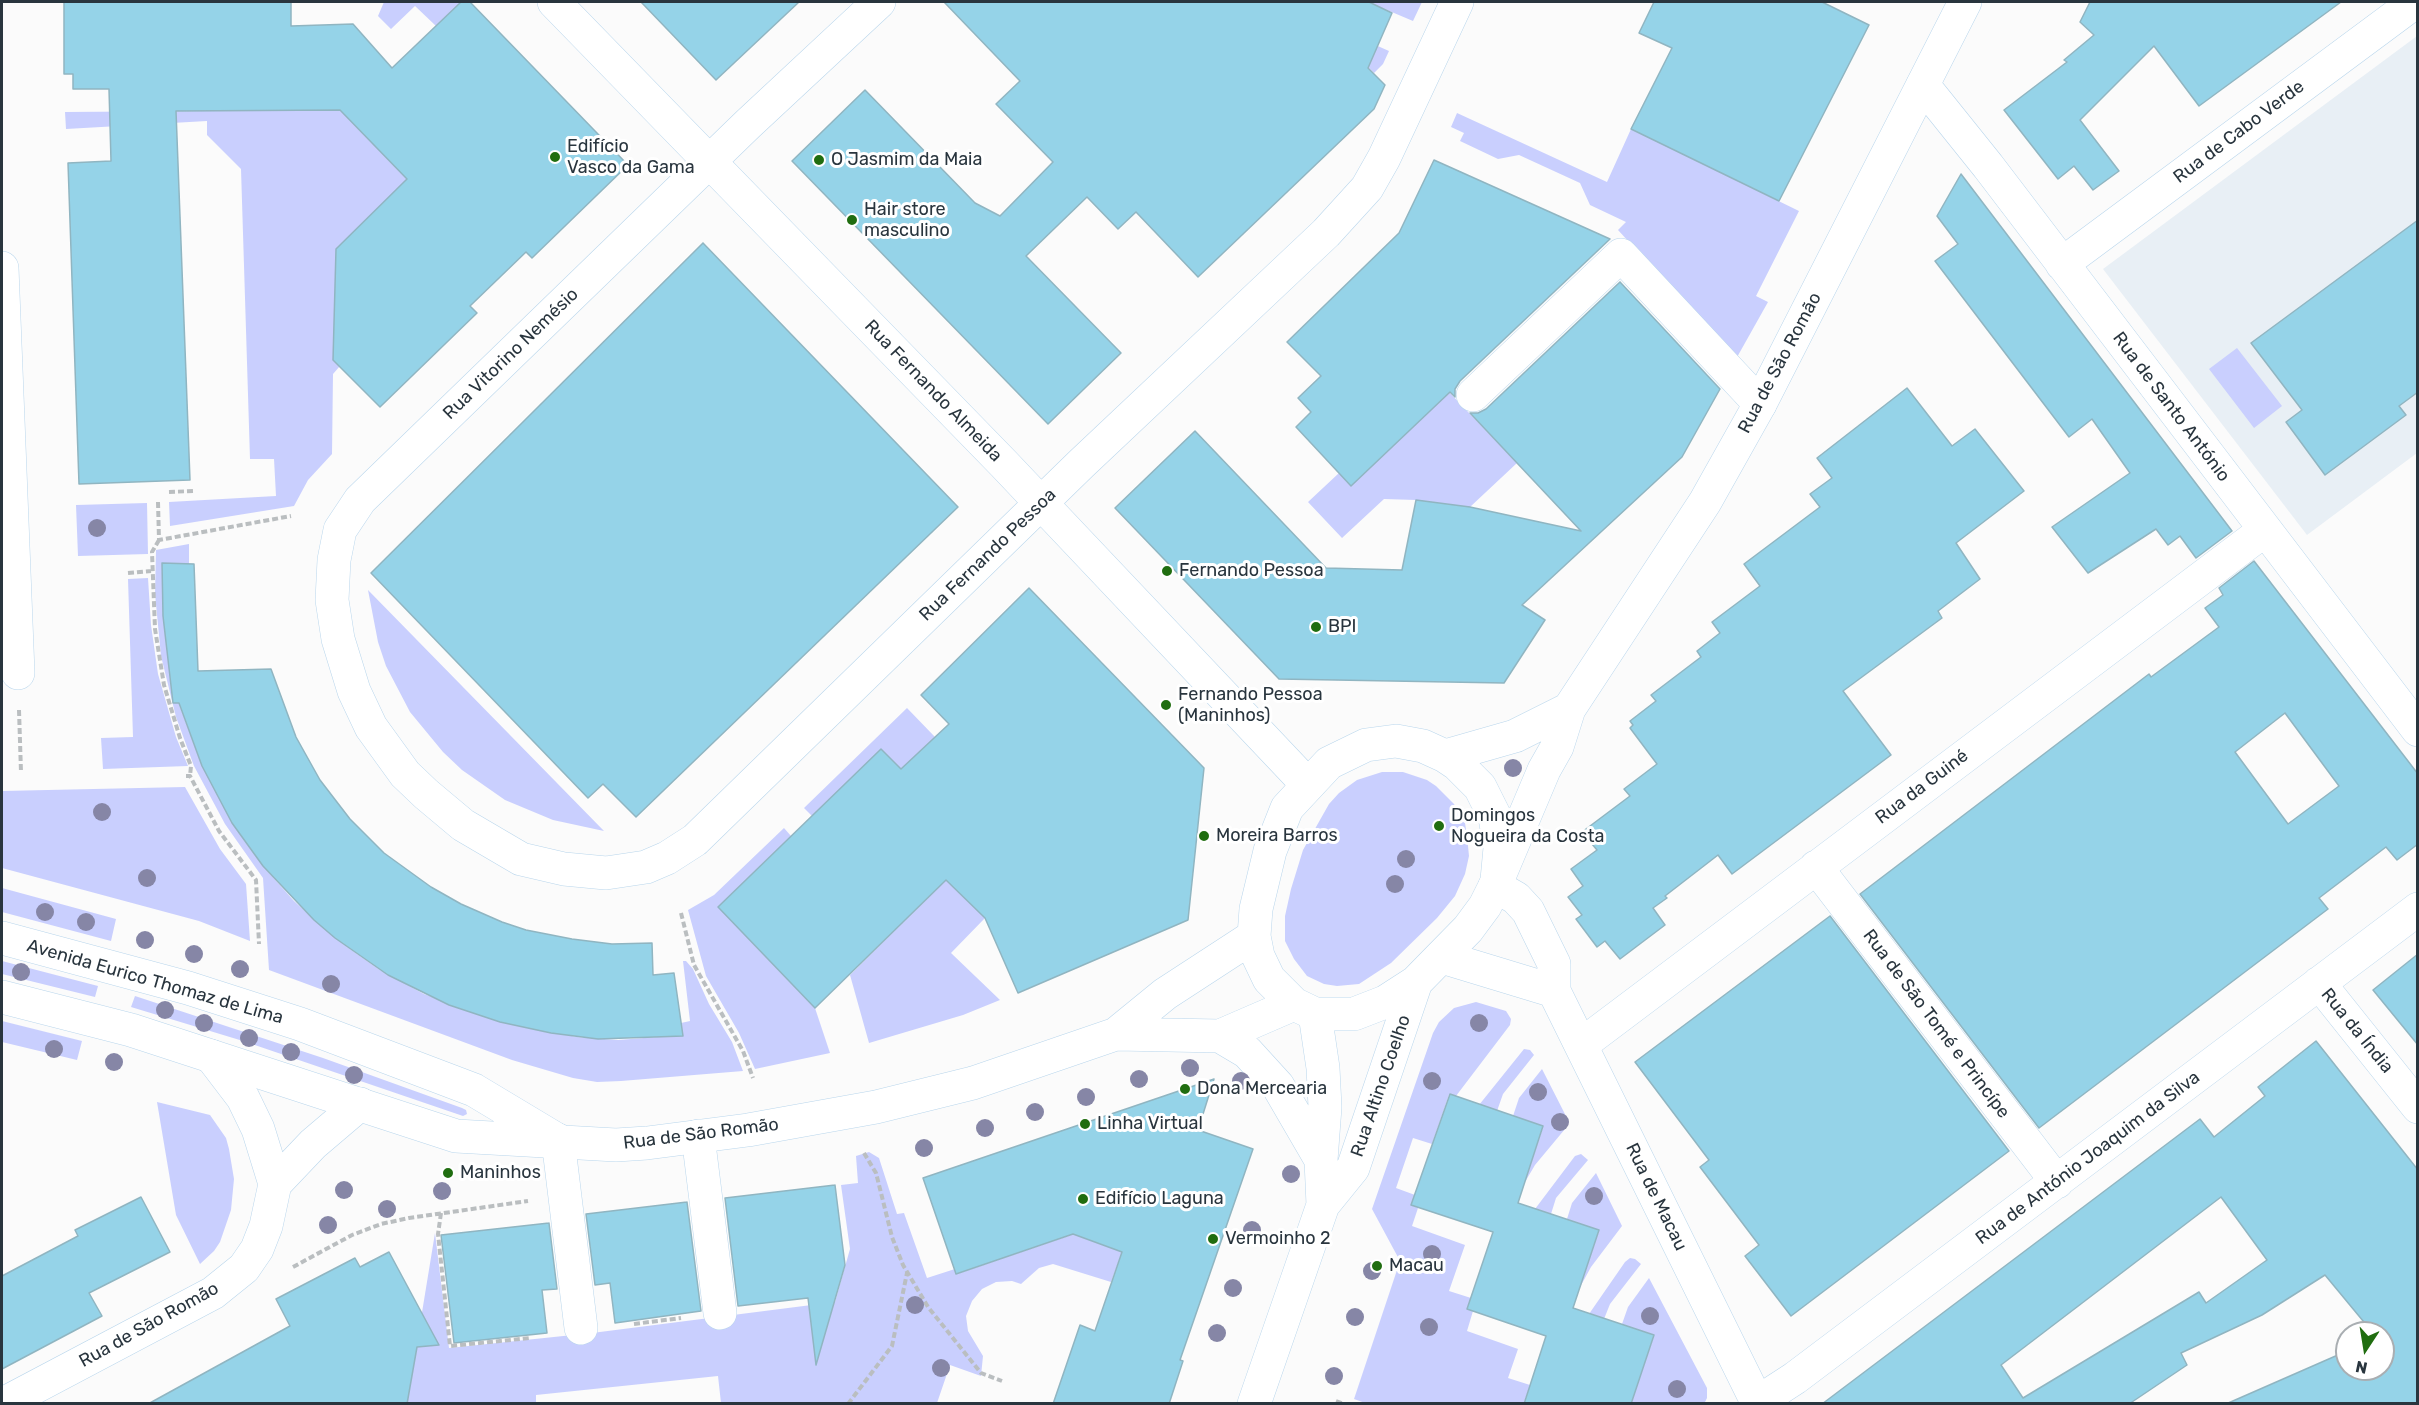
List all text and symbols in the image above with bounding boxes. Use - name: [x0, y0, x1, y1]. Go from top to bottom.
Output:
- street label: Rua de Cabo Verde: [2169, 76, 2309, 188]
- place label: Edifício Vasco da Gama: [567, 136, 695, 178]
- place label: O Jasmim da Maia: [831, 149, 982, 171]
- marker: Edifício Vasco da Gama: [548, 150, 562, 164]
- marker: O Jasmim da Maia: [812, 153, 826, 167]
- place label: Hair store masculino: [864, 199, 950, 242]
- marker: Hair store masculino: [845, 213, 859, 227]
- street label: Rua Vitorino Nemésio: [439, 284, 583, 424]
- street label: Rua de São Romão: [1734, 289, 1826, 437]
- street label: Rua Fernando Almeida: [860, 316, 1006, 466]
- street label: Rua de Santo António: [2108, 328, 2234, 486]
- street label: Rua Fernando Pessoa: [915, 484, 1061, 626]
- place label: Fernando Pessoa: [1179, 560, 1324, 582]
- marker: Fernando Pessoa: [1160, 564, 1174, 578]
- place label: BPI: [1328, 616, 1356, 638]
- marker: BPI: [1309, 620, 1323, 634]
- place label: Fernando Pessoa (Maninhos): [1178, 684, 1323, 726]
- marker: Fernando Pessoa (Maninhos): [1159, 698, 1173, 712]
- street label: Rua da Guiné: [1871, 745, 1973, 829]
- place label: Domingos Nogueira da Costa: [1451, 805, 1604, 848]
- marker: Domingos Nogueira da Costa: [1432, 819, 1446, 833]
- place label: Moreira Barros: [1216, 825, 1338, 847]
- marker: Moreira Barros: [1197, 829, 1211, 843]
- street label: Rua de São Tomé e Princípe: [1858, 925, 2014, 1123]
- street label: Avenida Eurico Thomaz de Lima: [24, 935, 286, 1029]
- street label: Rua da Índia: [2316, 984, 2398, 1078]
- street label: Rua Altino Coelho: [1347, 1012, 1415, 1160]
- street label: Rua de António Joaquim da Silva: [1972, 1067, 2204, 1249]
- place label: Dona Mercearia: [1197, 1078, 1327, 1100]
- marker: Dona Mercearia: [1178, 1082, 1192, 1096]
- place label: Linha Virtual: [1097, 1113, 1203, 1135]
- street label: Rua de São Romão: [622, 1114, 780, 1154]
- marker: Linha Virtual: [1078, 1117, 1092, 1131]
- street label: Rua de Macau: [1621, 1140, 1691, 1254]
- place label: Maninhos: [460, 1162, 541, 1184]
- marker: Maninhos: [441, 1166, 455, 1180]
- place label: Edifício Laguna: [1095, 1188, 1224, 1210]
- marker: Edifício Laguna: [1076, 1192, 1090, 1206]
- place label: Vermoinho 2: [1225, 1228, 1331, 1250]
- marker: Vermoinho 2: [1206, 1232, 1220, 1246]
- place label: Macau: [1389, 1255, 1444, 1277]
- marker: Macau: [1370, 1259, 1384, 1273]
- street label: Rua de São Romão: [75, 1278, 223, 1372]
- north arrow: [2335, 1321, 2395, 1381]
- text: N: [2354, 1357, 2369, 1378]

